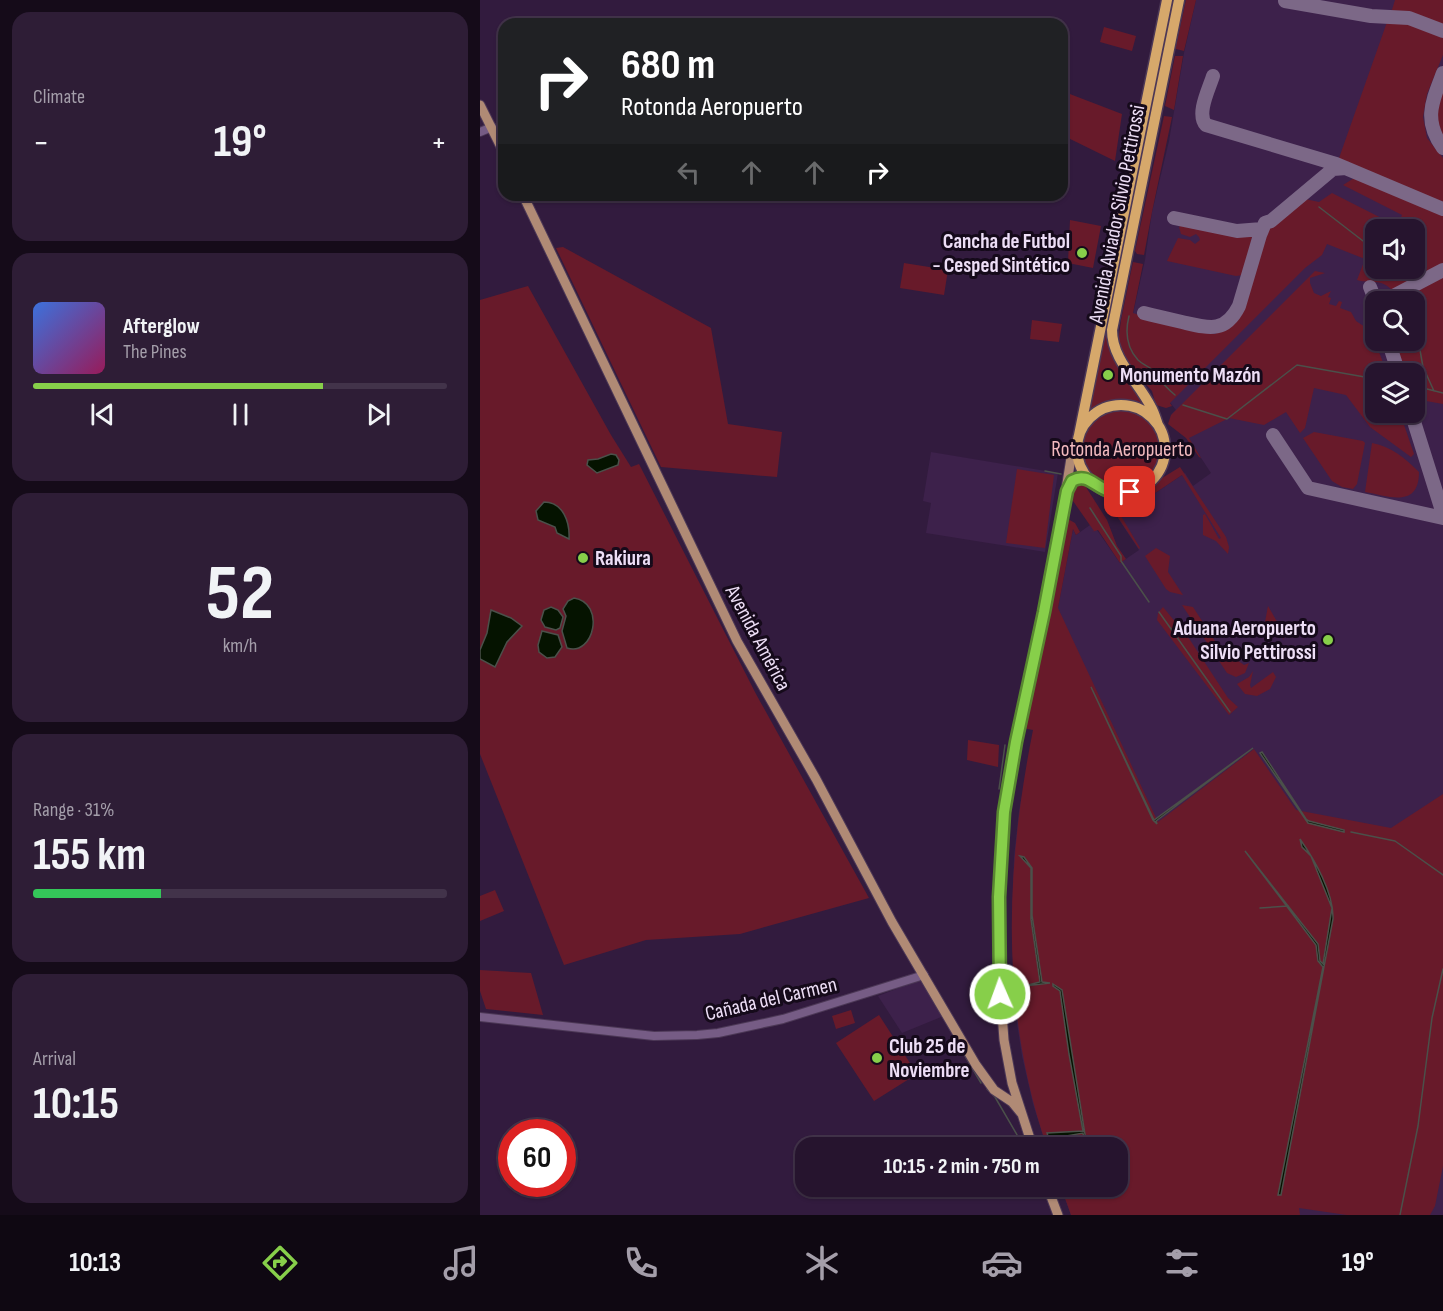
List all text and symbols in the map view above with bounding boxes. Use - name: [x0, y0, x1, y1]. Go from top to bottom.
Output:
- text: 680 m: [621, 40, 715, 91]
- icon: right: [522, 42, 600, 120]
- text: Climate: [33, 85, 85, 109]
- text: Rotonda Aeropuerto: [621, 91, 803, 123]
- street label: Avenida Aviador Silvio Pettirossi: [1083, 103, 1150, 326]
- text: 19°: [213, 115, 267, 170]
- text: −: [33, 123, 49, 163]
- text: +: [431, 123, 447, 163]
- icon: left: [672, 156, 705, 189]
- icon: ahead: [735, 156, 768, 189]
- icon: ahead: [798, 156, 831, 189]
- icon: right: [861, 156, 894, 189]
- map controls: [1365, 219, 1425, 423]
- button: sound: [1365, 219, 1425, 279]
- place label: Cancha de Futbol - Cesped Sintético: [932, 229, 1070, 278]
- marker: Cancha de Futbol - Cesped Sintético: [1075, 246, 1089, 260]
- button: search: [1365, 291, 1425, 351]
- text: Afterglow: [123, 313, 200, 340]
- text: The Pines: [123, 340, 187, 364]
- place label: Monumento Mazón: [1120, 363, 1261, 388]
- button: layers: [1365, 363, 1425, 423]
- marker: Monumento Mazón: [1101, 368, 1115, 382]
- icon: previous: [86, 398, 119, 431]
- icon: pause: [224, 398, 257, 431]
- icon: next: [362, 398, 395, 431]
- park label: Rotonda Aeropuerto: [1051, 437, 1193, 462]
- pin: [1104, 466, 1155, 517]
- icon: arrive: [1113, 475, 1146, 508]
- place label: Rakiura: [595, 546, 651, 571]
- text: 52: [206, 548, 274, 641]
- marker: Rakiura: [576, 551, 590, 565]
- street label: Avenida América: [719, 580, 796, 695]
- place label: Aduana Aeropuerto Silvio Pettirossi: [1172, 616, 1316, 665]
- marker: Aduana Aeropuerto Silvio Pettirossi: [1321, 633, 1335, 647]
- text: km/h: [223, 634, 257, 658]
- text: Range · 31%: [33, 798, 114, 822]
- text: 155 km: [33, 828, 146, 883]
- position arrow: [968, 962, 1032, 1026]
- street label: Cañada del Carmen: [703, 972, 839, 1026]
- place label: Club 25 de Noviembre: [889, 1034, 969, 1083]
- text: Arrival: [33, 1047, 76, 1071]
- marker: Club 25 de Noviembre: [870, 1051, 884, 1065]
- text: 10:15: [33, 1077, 119, 1132]
- speed limit sign: 60: [498, 1119, 576, 1197]
- text: 10:15 · 2 min · 750 m: [884, 1153, 1039, 1180]
- icon: directions: [259, 1242, 301, 1284]
- icon: music: [440, 1242, 482, 1284]
- icon: phone: [620, 1242, 662, 1284]
- icon: climate: [801, 1242, 843, 1284]
- icon: car: [981, 1242, 1023, 1284]
- icon: filters: [1161, 1242, 1203, 1284]
- text: 10:13: [69, 1247, 121, 1279]
- text: 19°: [1342, 1247, 1374, 1279]

